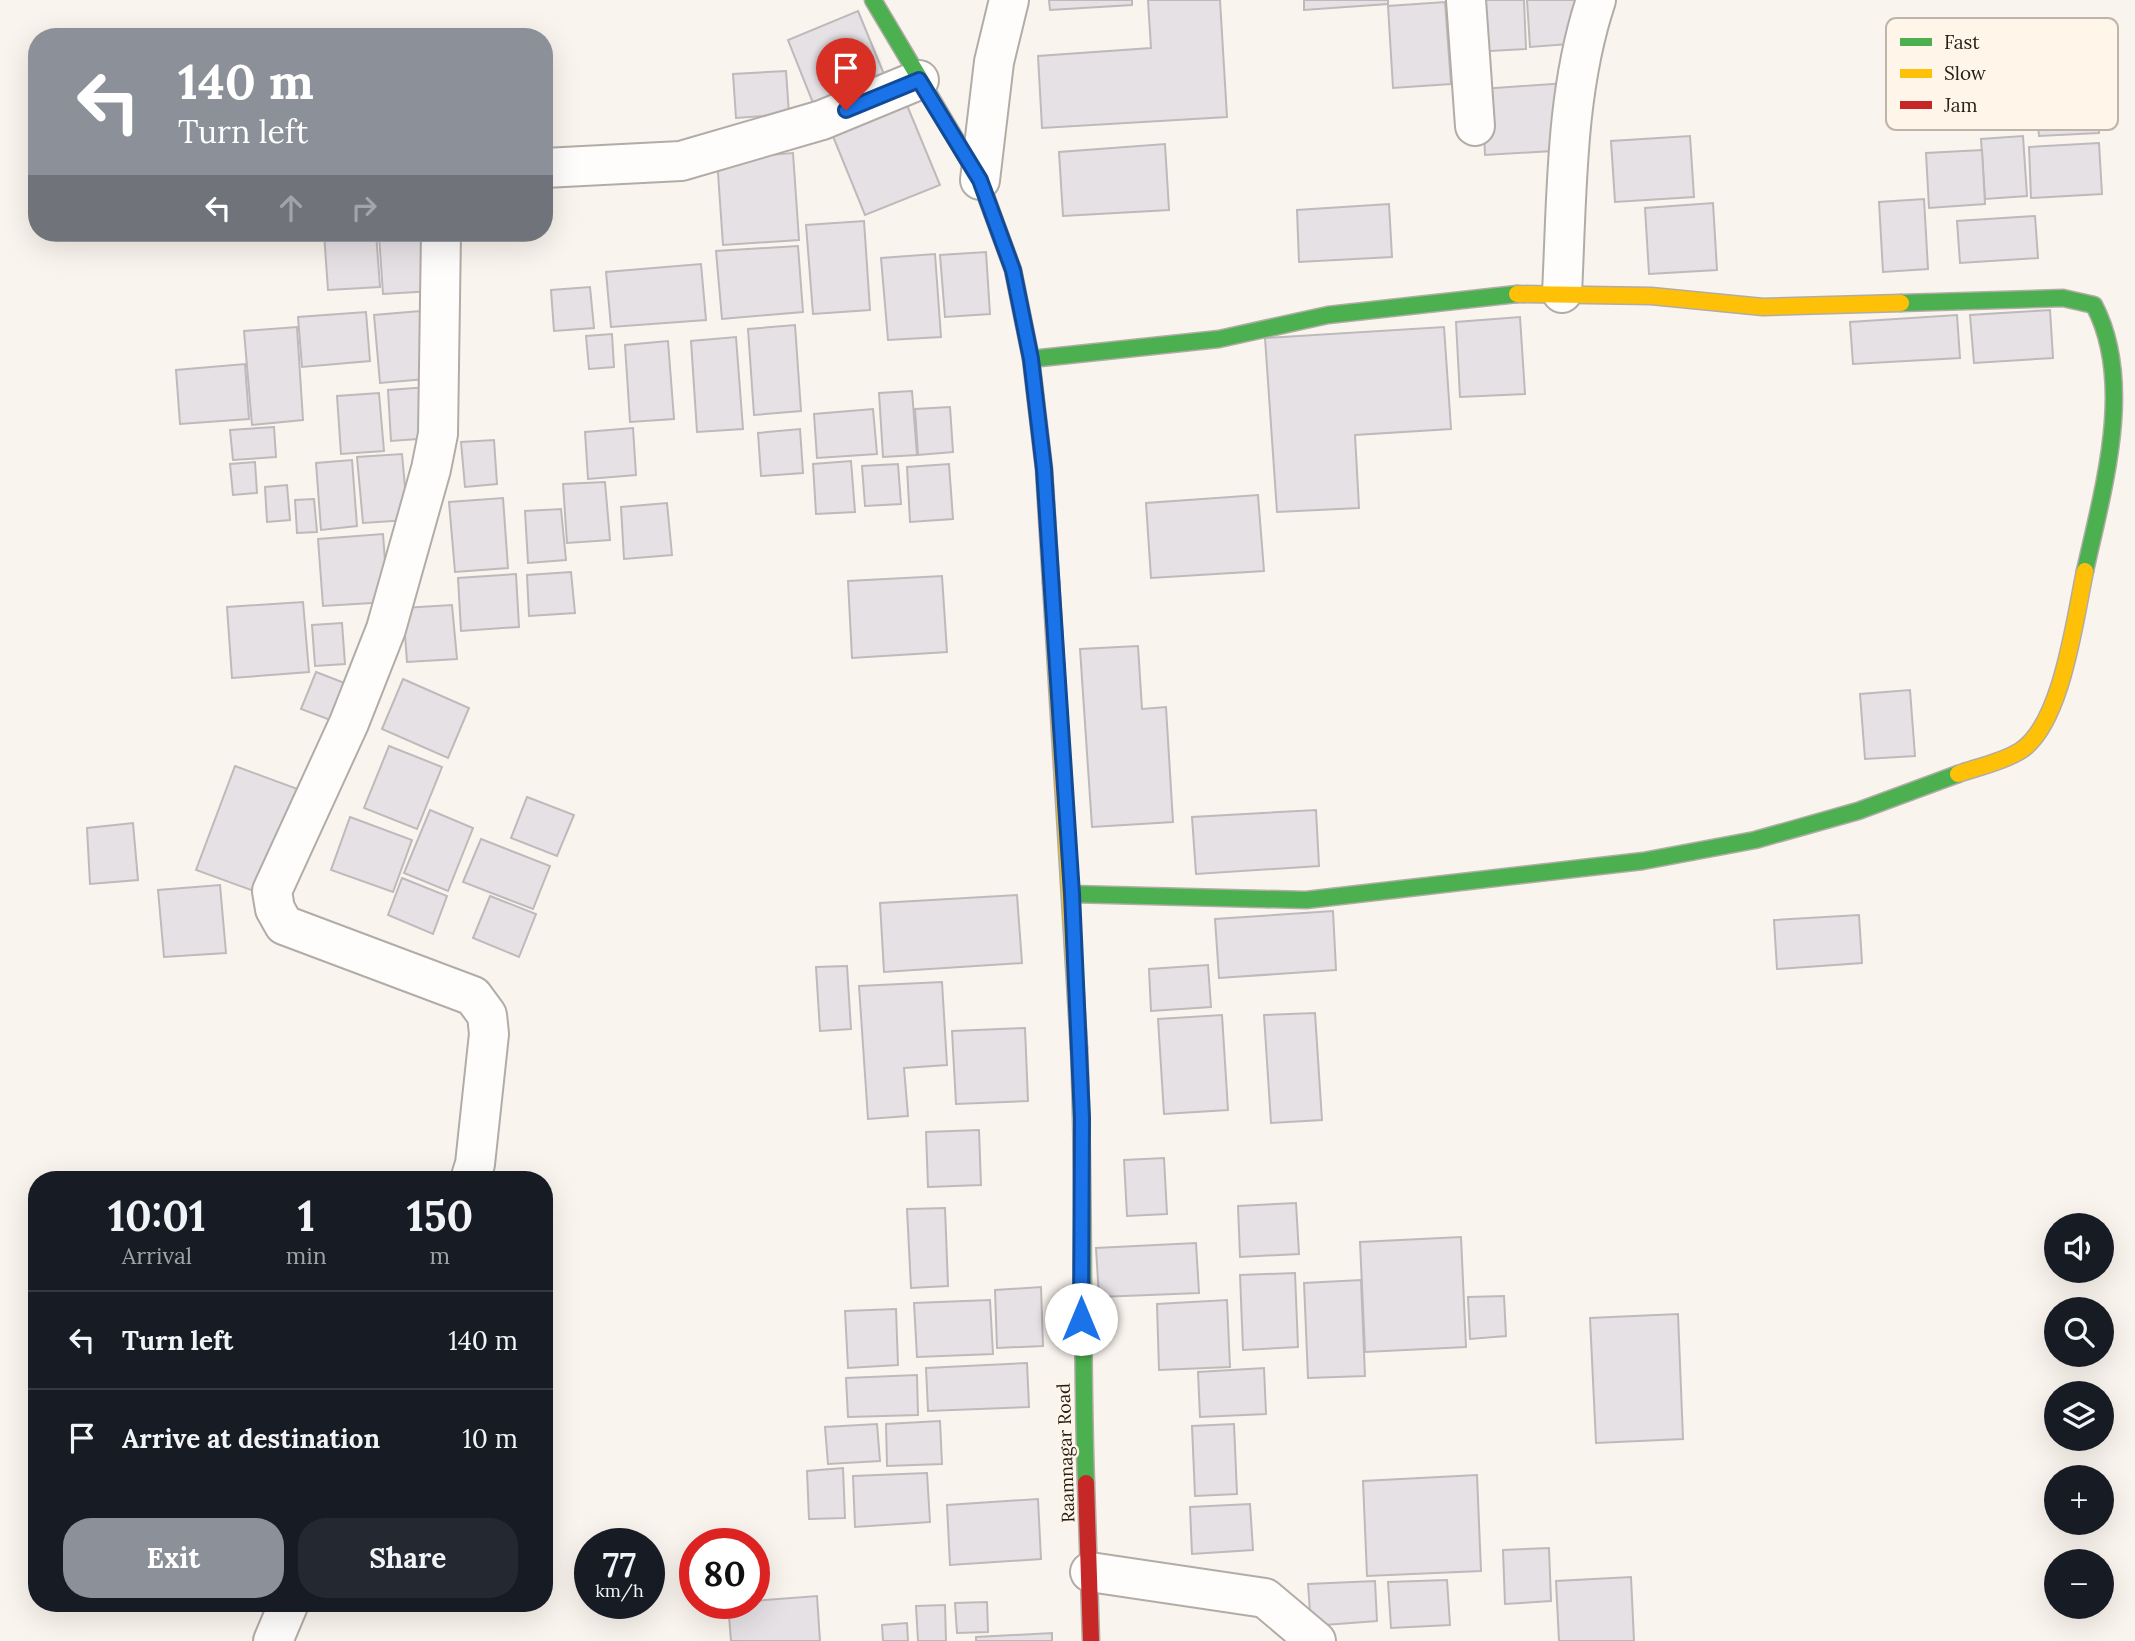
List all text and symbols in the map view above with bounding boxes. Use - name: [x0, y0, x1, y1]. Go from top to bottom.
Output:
- legend: [1886, 18, 2118, 130]
- text: Fast: [1944, 30, 1980, 54]
- pin: [816, 38, 876, 110]
- icon: arrive: [827, 49, 865, 87]
- text: 140 m: [178, 50, 314, 112]
- icon: left: [63, 56, 154, 147]
- text: Slow: [1944, 61, 1987, 85]
- text: Jam: [1943, 93, 1978, 117]
- text: Turn left: [178, 111, 308, 152]
- icon: left: [199, 189, 237, 227]
- icon: ahead: [272, 189, 310, 227]
- icon: right: [345, 189, 383, 227]
- text: 10:01: [108, 1189, 206, 1243]
- text: 1: [298, 1189, 315, 1243]
- text: 150: [407, 1189, 473, 1243]
- map controls: [2044, 1213, 2114, 1619]
- button: sound: [2044, 1213, 2114, 1283]
- text: Arrival: [122, 1241, 192, 1270]
- text: min: [286, 1241, 327, 1270]
- text: m: [430, 1241, 450, 1270]
- position arrow: [1044, 1282, 1118, 1356]
- button: search: [2044, 1297, 2114, 1367]
- icon: left: [63, 1321, 101, 1359]
- text: Turn left: [122, 1324, 233, 1357]
- text: 140 m: [448, 1324, 518, 1357]
- button: layers: [2044, 1381, 2114, 1451]
- street label: Raamnagar Road: [1052, 1383, 1079, 1523]
- icon: arrive: [63, 1419, 101, 1457]
- text: Arrive at destination: [122, 1422, 380, 1455]
- text: 10 m: [462, 1422, 518, 1455]
- button: +: [2044, 1465, 2114, 1535]
- button: Exit: [63, 1518, 284, 1598]
- button: Share: [298, 1518, 518, 1598]
- speed limit sign: 80: [679, 1528, 770, 1619]
- text: 77: [603, 1542, 636, 1587]
- button: −: [2044, 1549, 2114, 1619]
- text: km/h: [595, 1579, 644, 1602]

